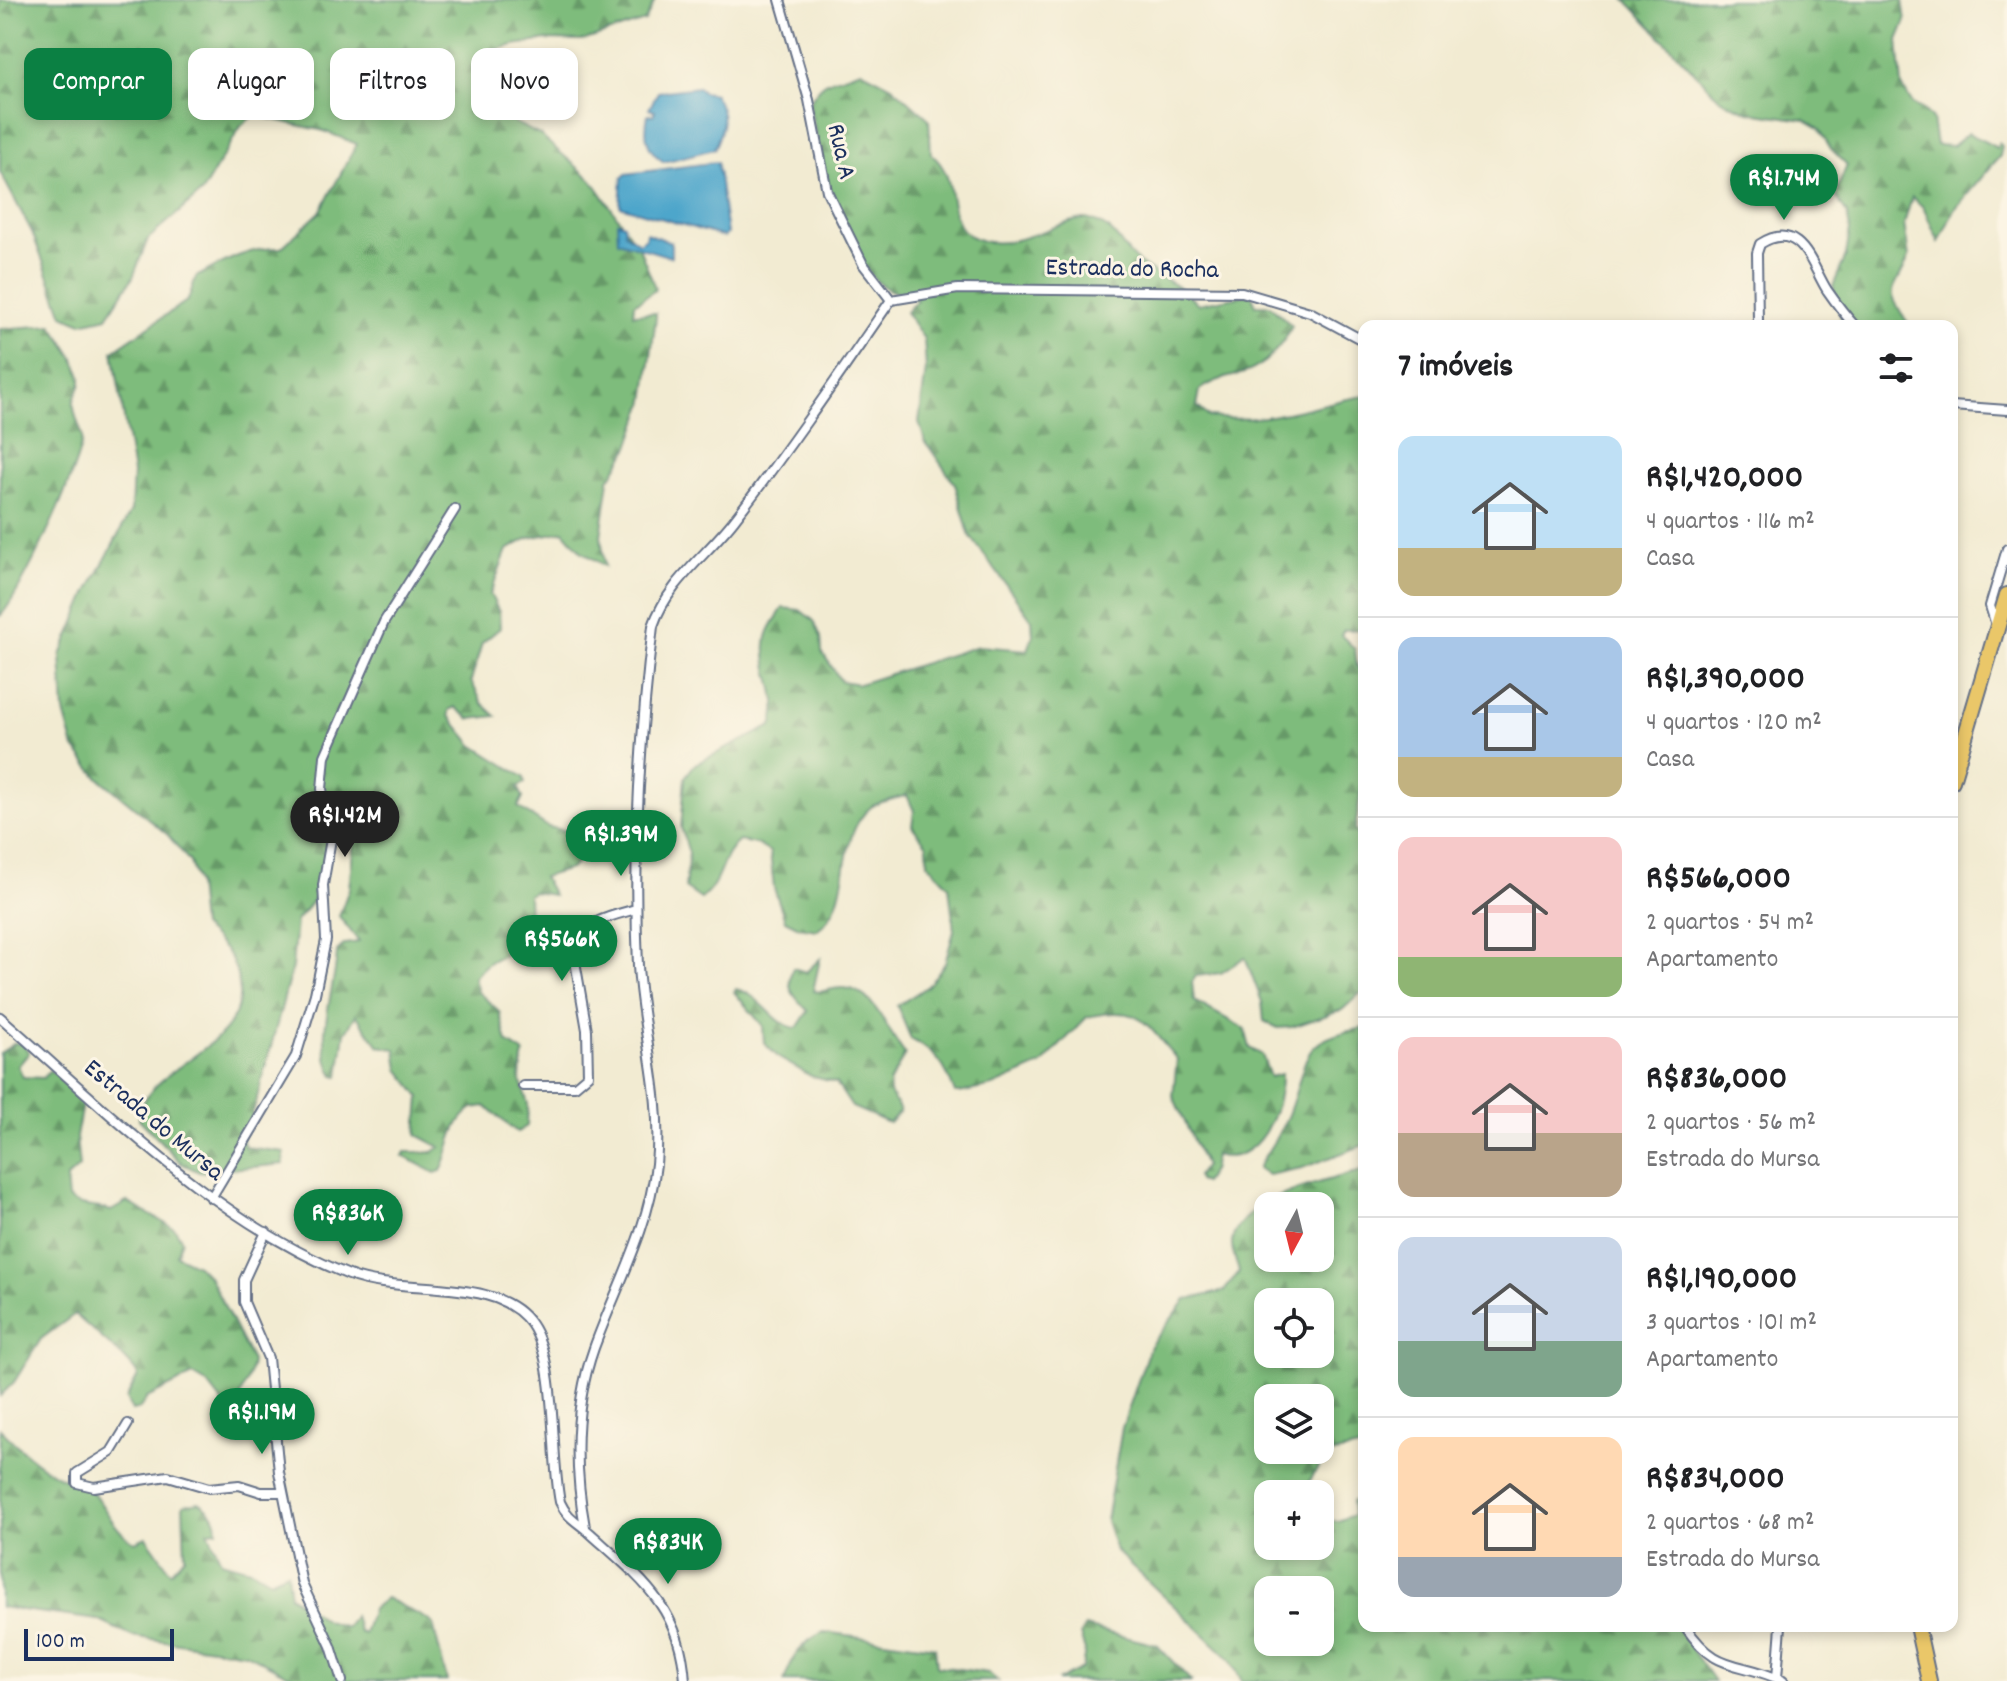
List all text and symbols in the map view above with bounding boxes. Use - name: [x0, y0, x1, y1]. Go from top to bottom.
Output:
- chip: Comprar: [24, 48, 172, 120]
- chip: Alugar: [188, 48, 314, 120]
- chip: Filtros: [330, 48, 455, 120]
- chip: Novo: [471, 48, 578, 120]
- street label: Rua A: [816, 120, 864, 184]
- pin: R$1.74M: [1710, 154, 1858, 222]
- text: R$1.74M: [1748, 161, 1820, 198]
- street label: Estrada do Rocha: [1045, 250, 1220, 290]
- text: 7 imóveis: [1398, 344, 1513, 393]
- icon: filters: [1874, 346, 1918, 390]
- text: R$1,420,000: [1646, 455, 1803, 504]
- icon: home: [1462, 468, 1558, 564]
- text: 4 quartos · 116 m²: [1646, 504, 1815, 541]
- text: Casa: [1646, 541, 1694, 578]
- text: R$1,390,000: [1646, 656, 1805, 705]
- icon: home: [1462, 669, 1558, 765]
- text: 4 quartos · 120 m²: [1646, 705, 1822, 742]
- text: Casa: [1646, 742, 1694, 779]
- pin: R$1.42M: [271, 791, 419, 859]
- text: R$1.42M: [308, 798, 382, 835]
- pin: R$1.39M: [547, 810, 695, 878]
- text: R$1.39M: [584, 817, 658, 854]
- text: R$566,000: [1646, 856, 1791, 905]
- icon: home: [1462, 869, 1558, 965]
- text: 2 quartos · 54 m²: [1646, 905, 1814, 942]
- pin: R$566K: [497, 915, 627, 983]
- text: R$566K: [524, 922, 600, 959]
- text: Apartamento: [1646, 942, 1778, 979]
- street label: Estrada do Mursa: [75, 1051, 232, 1191]
- text: R$836,000: [1646, 1056, 1787, 1105]
- icon: home: [1462, 1069, 1558, 1165]
- text: 2 quartos · 56 m²: [1646, 1105, 1816, 1142]
- text: Estrada do Mursa: [1646, 1142, 1819, 1179]
- pin: R$836K: [283, 1189, 413, 1257]
- north arrow: [1254, 1192, 1334, 1272]
- map controls: [1254, 1192, 1334, 1656]
- text: R$836K: [312, 1196, 384, 1233]
- text: R$1,190,000: [1646, 1256, 1797, 1305]
- icon: home: [1462, 1269, 1558, 1365]
- button: locate: [1254, 1288, 1334, 1368]
- text: 3 quartos · 101 m²: [1646, 1305, 1817, 1342]
- text: Apartamento: [1646, 1342, 1778, 1379]
- button: layers: [1254, 1384, 1334, 1464]
- pin: R$1.19M: [188, 1388, 336, 1456]
- text: R$1.19M: [228, 1395, 296, 1432]
- text: R$834,000: [1646, 1456, 1785, 1505]
- icon: home: [1462, 1469, 1558, 1565]
- button: +: [1254, 1480, 1334, 1560]
- text: 2 quartos · 68 m²: [1646, 1505, 1814, 1542]
- pin: R$834K: [603, 1518, 733, 1586]
- text: R$834K: [633, 1525, 703, 1562]
- text: Estrada do Mursa: [1646, 1542, 1819, 1579]
- button: −: [1254, 1576, 1334, 1656]
- scale bar: [24, 1625, 174, 1661]
- text: 100 m: [36, 1627, 85, 1658]

